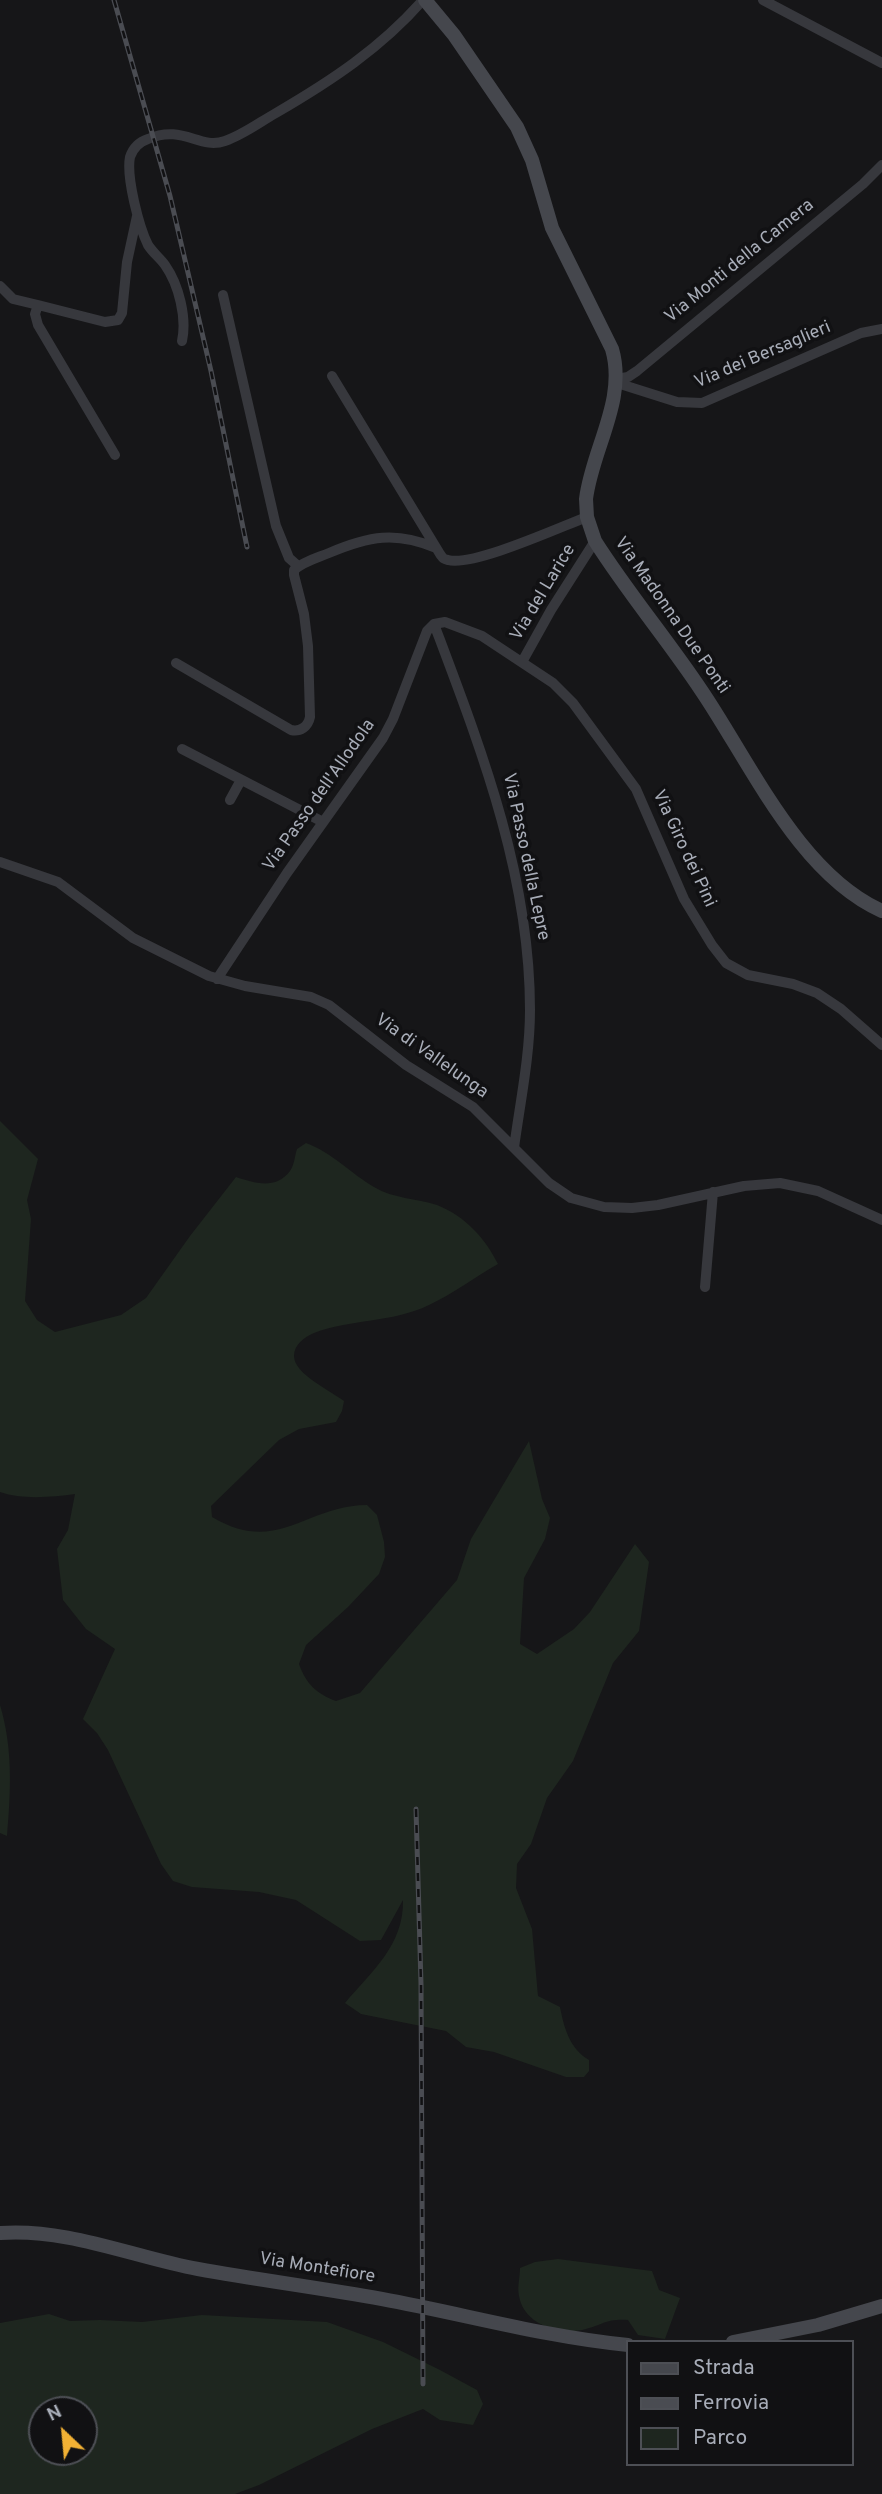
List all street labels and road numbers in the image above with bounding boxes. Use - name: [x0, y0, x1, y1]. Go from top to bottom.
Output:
- street label: Via Monti della Camera: [661, 195, 819, 329]
- street label: Via dei Bersaglieri: [692, 318, 834, 394]
- street label: Via Madonna Due Ponti: [609, 533, 733, 699]
- street label: Via del Larice: [507, 541, 581, 645]
- street label: Via Passo dell'Allodola: [259, 716, 381, 876]
- street label: Via Passo della Lepre: [497, 771, 553, 943]
- street label: Via Giro dei Pini: [646, 787, 720, 911]
- street label: Via di Vallelunga: [370, 1010, 492, 1104]
- street label: Via Montefiore: [258, 2249, 376, 2289]

